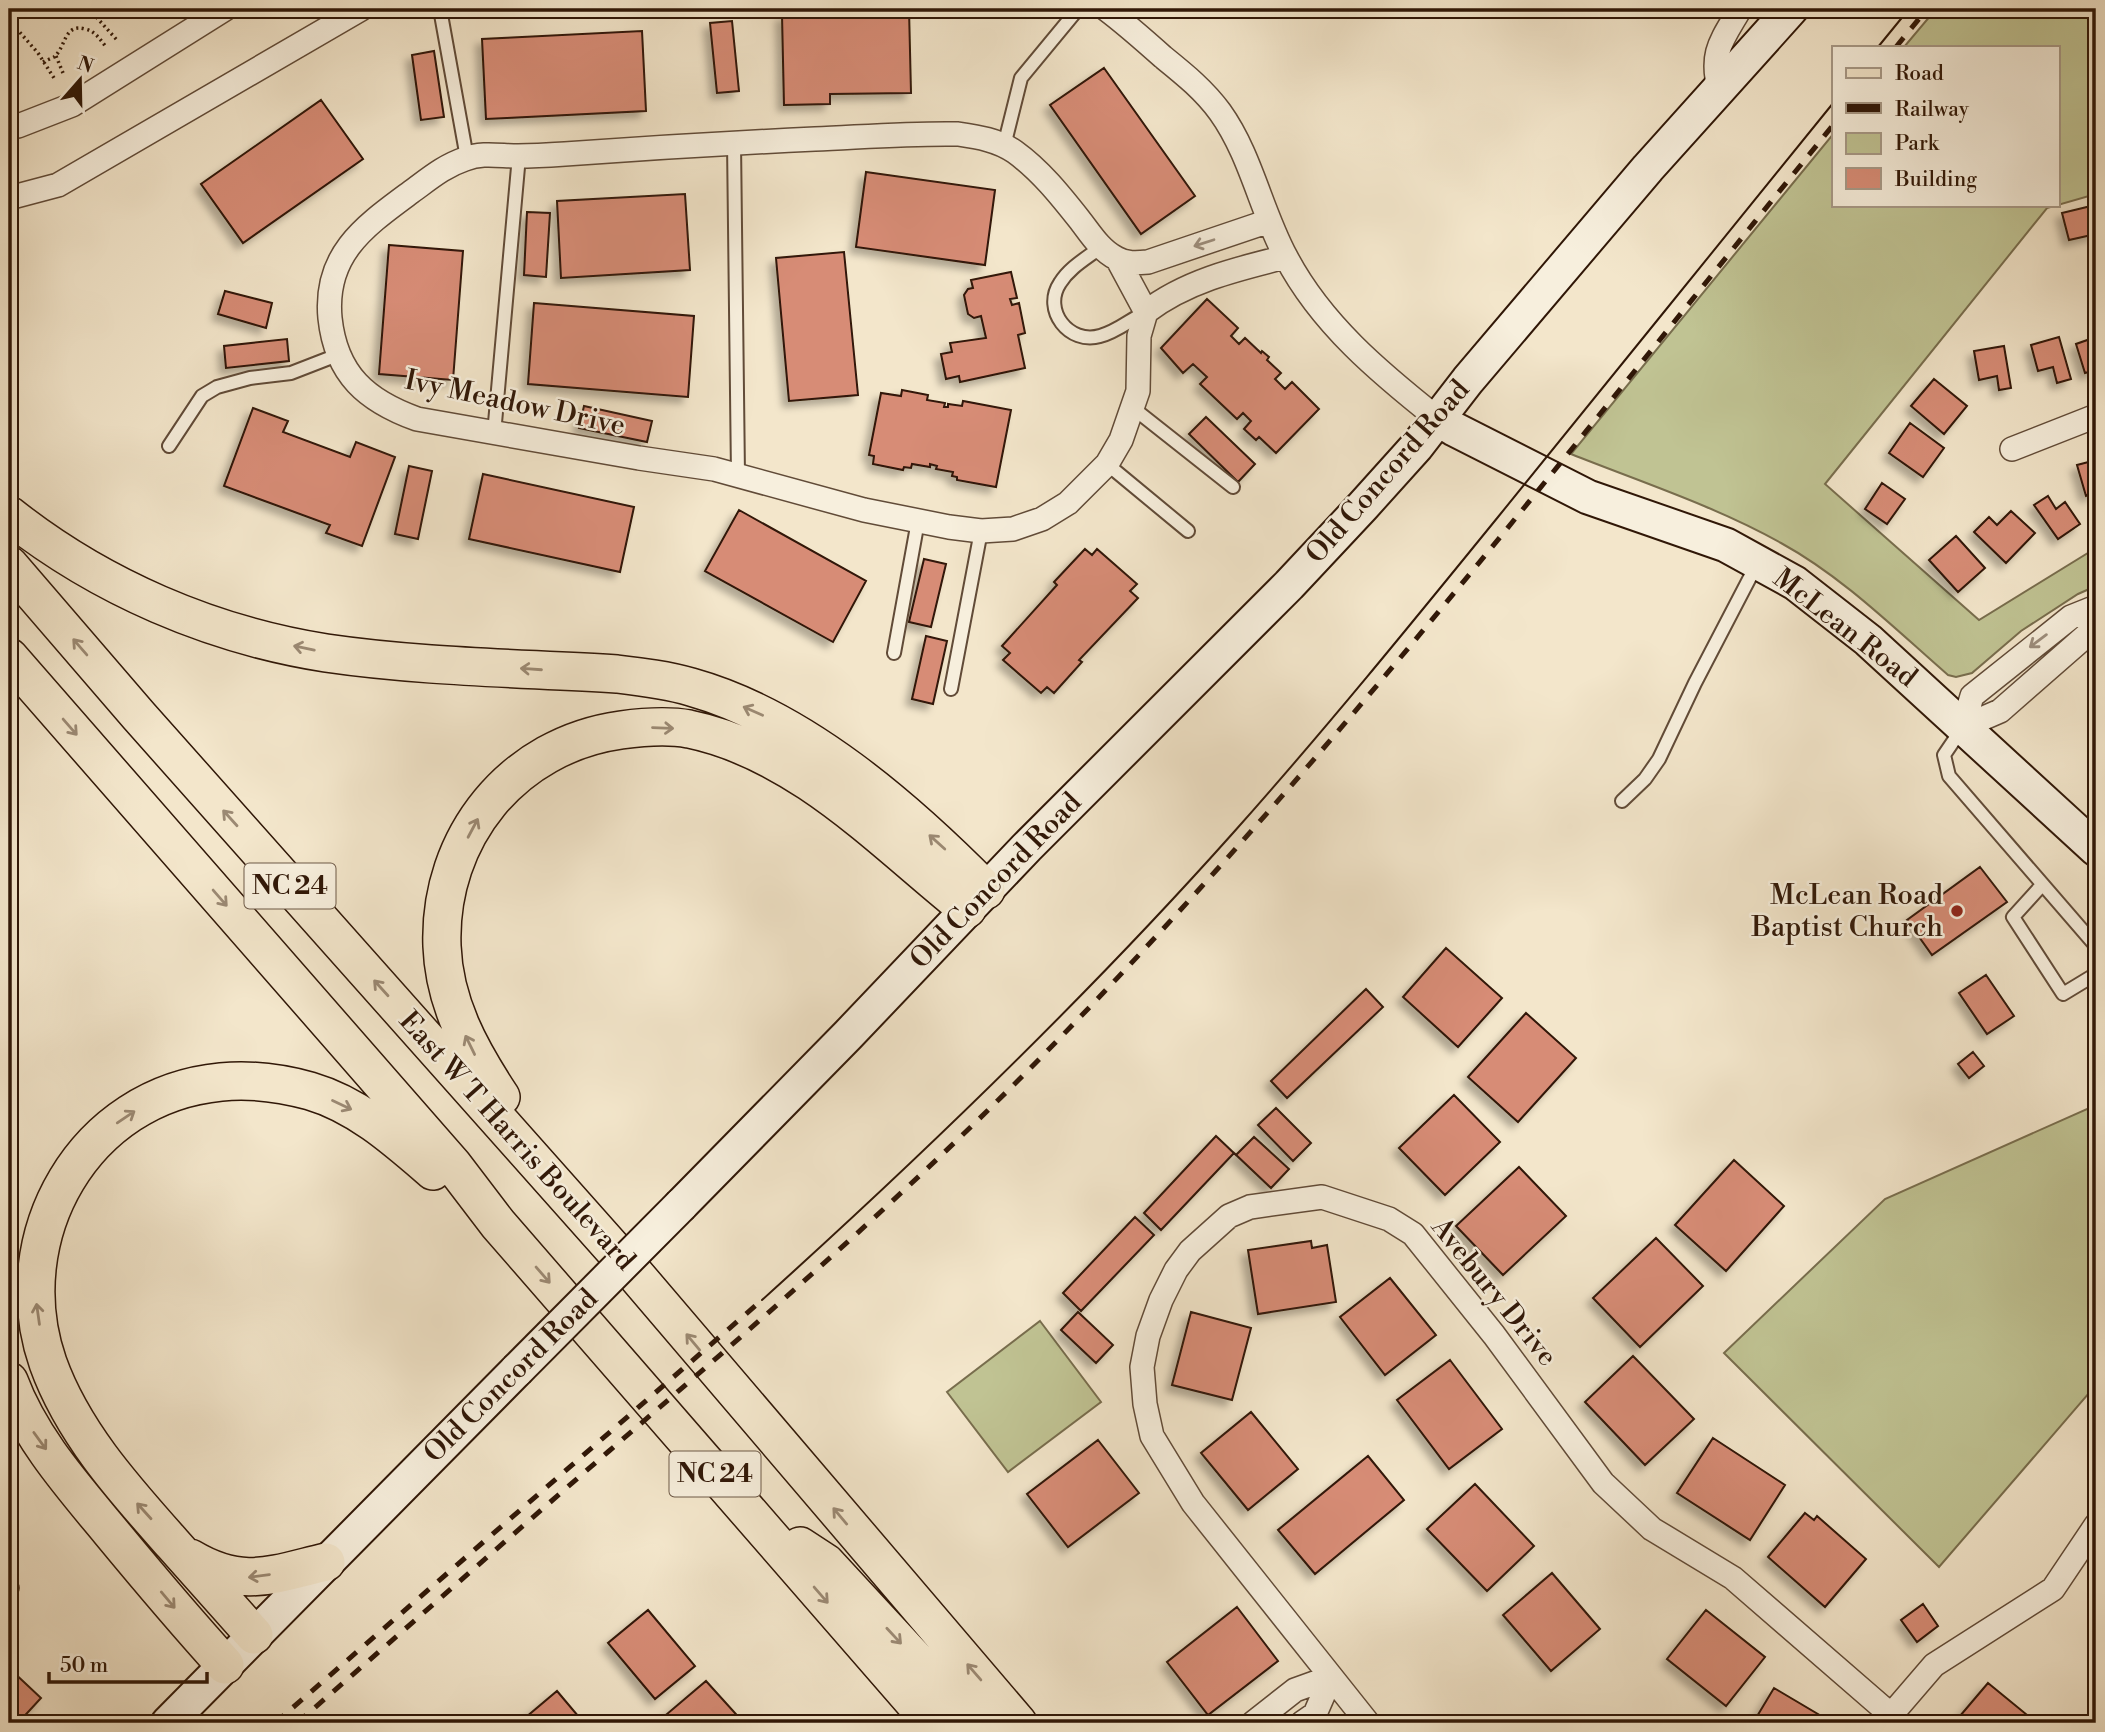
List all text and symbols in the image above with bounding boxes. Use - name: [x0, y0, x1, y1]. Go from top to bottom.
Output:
- north arrow: [46, 46, 116, 116]
- legend: [1832, 46, 2060, 206]
- text: N: [74, 51, 97, 79]
- text: Road: [1895, 61, 1944, 87]
- text: Railway: [1895, 97, 1970, 123]
- text: Park: [1895, 131, 1940, 157]
- text: Building: [1894, 167, 1977, 193]
- one-way arrow: [1193, 237, 1215, 250]
- street label: Ivy Meadow Drive: [402, 363, 628, 443]
- street label: Old Concord Road: [1299, 373, 1477, 571]
- street label: McLean Road: [1766, 561, 1924, 695]
- one-way arrow: [2029, 634, 2048, 649]
- one-way arrow: [72, 639, 88, 657]
- one-way arrow: [293, 641, 316, 655]
- one-way arrow: [520, 662, 543, 675]
- one-way arrow: [742, 704, 764, 717]
- one-way arrow: [62, 718, 78, 736]
- one-way arrow: [652, 721, 675, 734]
- street label: Old Concord Road: [903, 785, 1089, 977]
- one-way arrow: [222, 809, 238, 827]
- one-way arrow: [466, 818, 480, 839]
- one-way arrow: [928, 834, 946, 850]
- road number: NC 24: [244, 864, 336, 908]
- place label: McLean Road Baptist Church: [1750, 878, 1943, 945]
- one-way arrow: [212, 889, 228, 907]
- marker: McLean Road Baptist Church: [1949, 903, 1965, 919]
- one-way arrow: [373, 980, 389, 998]
- street label: East W T Harris Boulevard: [391, 1004, 643, 1278]
- one-way arrow: [462, 1035, 476, 1056]
- one-way arrow: [331, 1099, 352, 1113]
- one-way arrow: [116, 1110, 135, 1124]
- street label: Avebury Drive: [1423, 1210, 1565, 1373]
- one-way arrow: [535, 1266, 551, 1284]
- street label: Old Concord Road: [417, 1282, 605, 1470]
- one-way arrow: [31, 1303, 44, 1325]
- one-way arrow: [685, 1333, 701, 1351]
- one-way arrow: [33, 1431, 47, 1450]
- road number: NC 24: [670, 1452, 760, 1497]
- one-way arrow: [135, 1503, 152, 1520]
- one-way arrow: [832, 1507, 848, 1525]
- one-way arrow: [249, 1570, 271, 1583]
- one-way arrow: [813, 1586, 829, 1604]
- one-way arrow: [160, 1591, 176, 1609]
- one-way arrow: [886, 1627, 902, 1645]
- scale bar: [49, 1641, 206, 1685]
- text: 50 m: [60, 1653, 108, 1679]
- one-way arrow: [966, 1663, 982, 1681]

